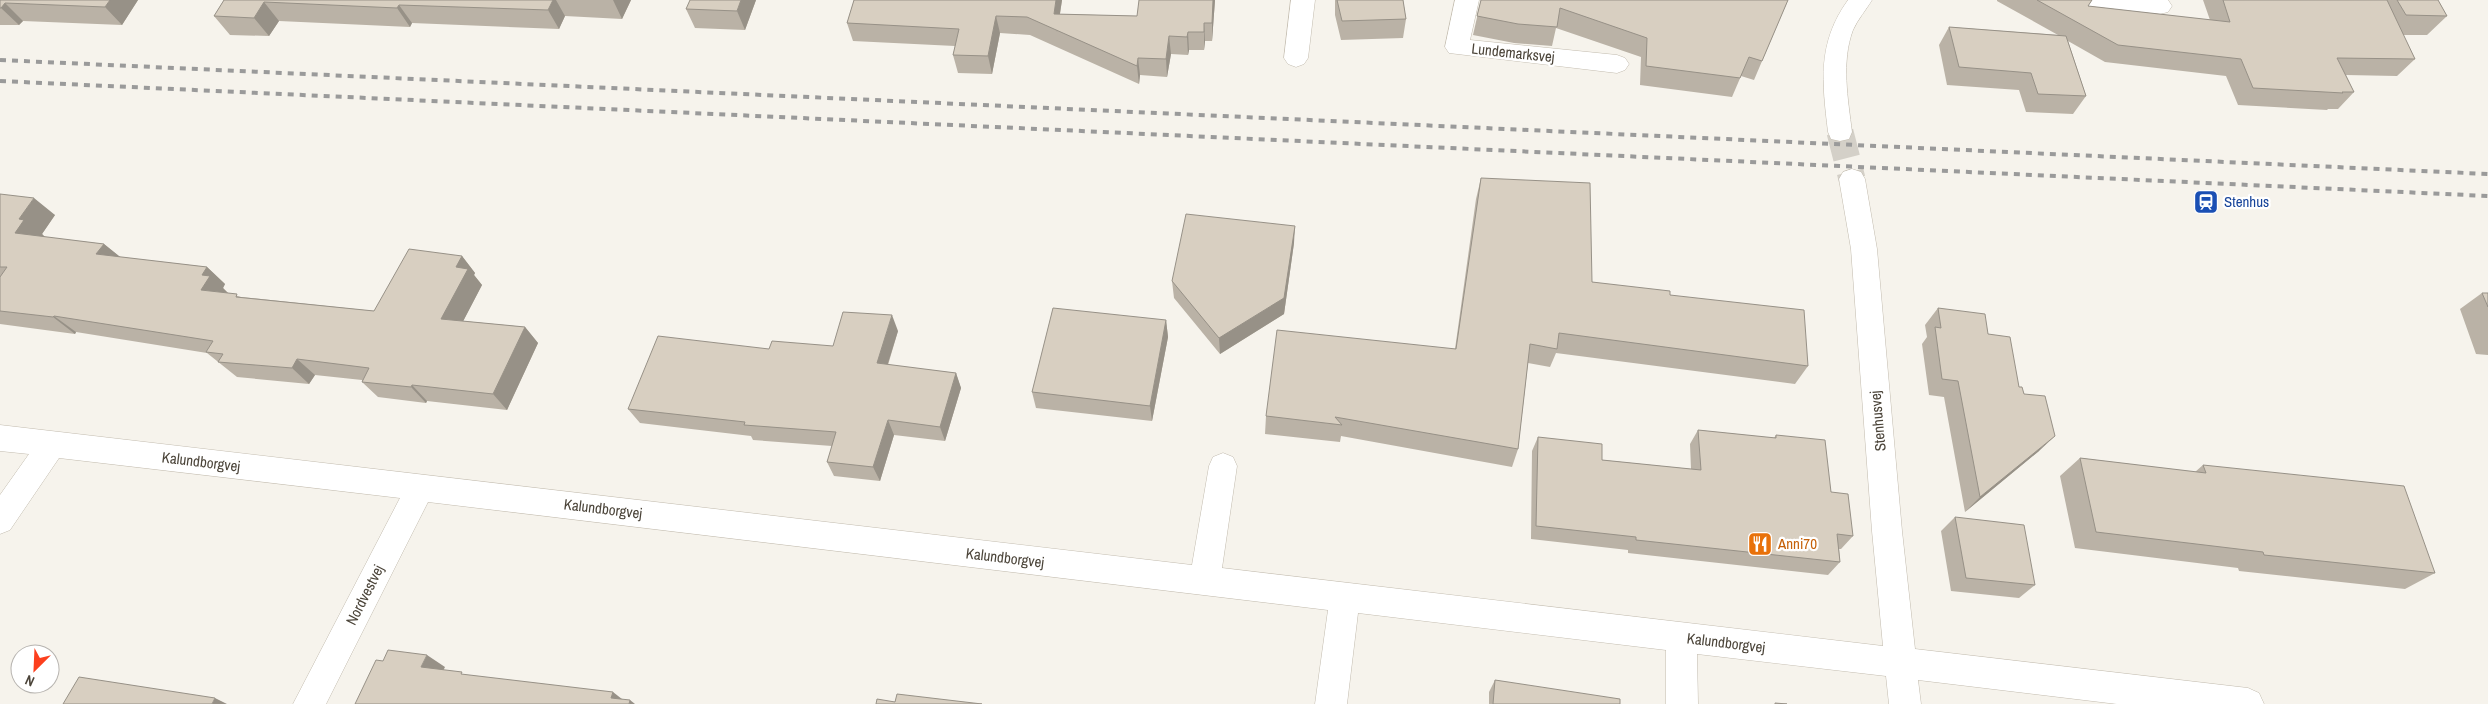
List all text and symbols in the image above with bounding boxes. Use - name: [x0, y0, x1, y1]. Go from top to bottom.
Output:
- street label: Lundemarksvej: [1470, 38, 1556, 67]
- station icon: Stenhus: [2193, 189, 2219, 215]
- place label: Stenhus: [2224, 191, 2269, 212]
- street label: Stenhusvej: [1864, 390, 1891, 452]
- street label: Kalundborgvej: [161, 446, 241, 477]
- street label: Kalundborgvej: [563, 493, 643, 524]
- restaurant icon: Anni70: [1747, 531, 1773, 557]
- place label: Anni70: [1777, 533, 1817, 554]
- street label: Kalundborgvej: [965, 542, 1045, 573]
- street label: Nordvestvej: [340, 561, 389, 628]
- street label: Kalundborgvej: [1686, 627, 1766, 658]
- north arrow: [10, 644, 60, 694]
- text: N: [22, 671, 37, 691]

